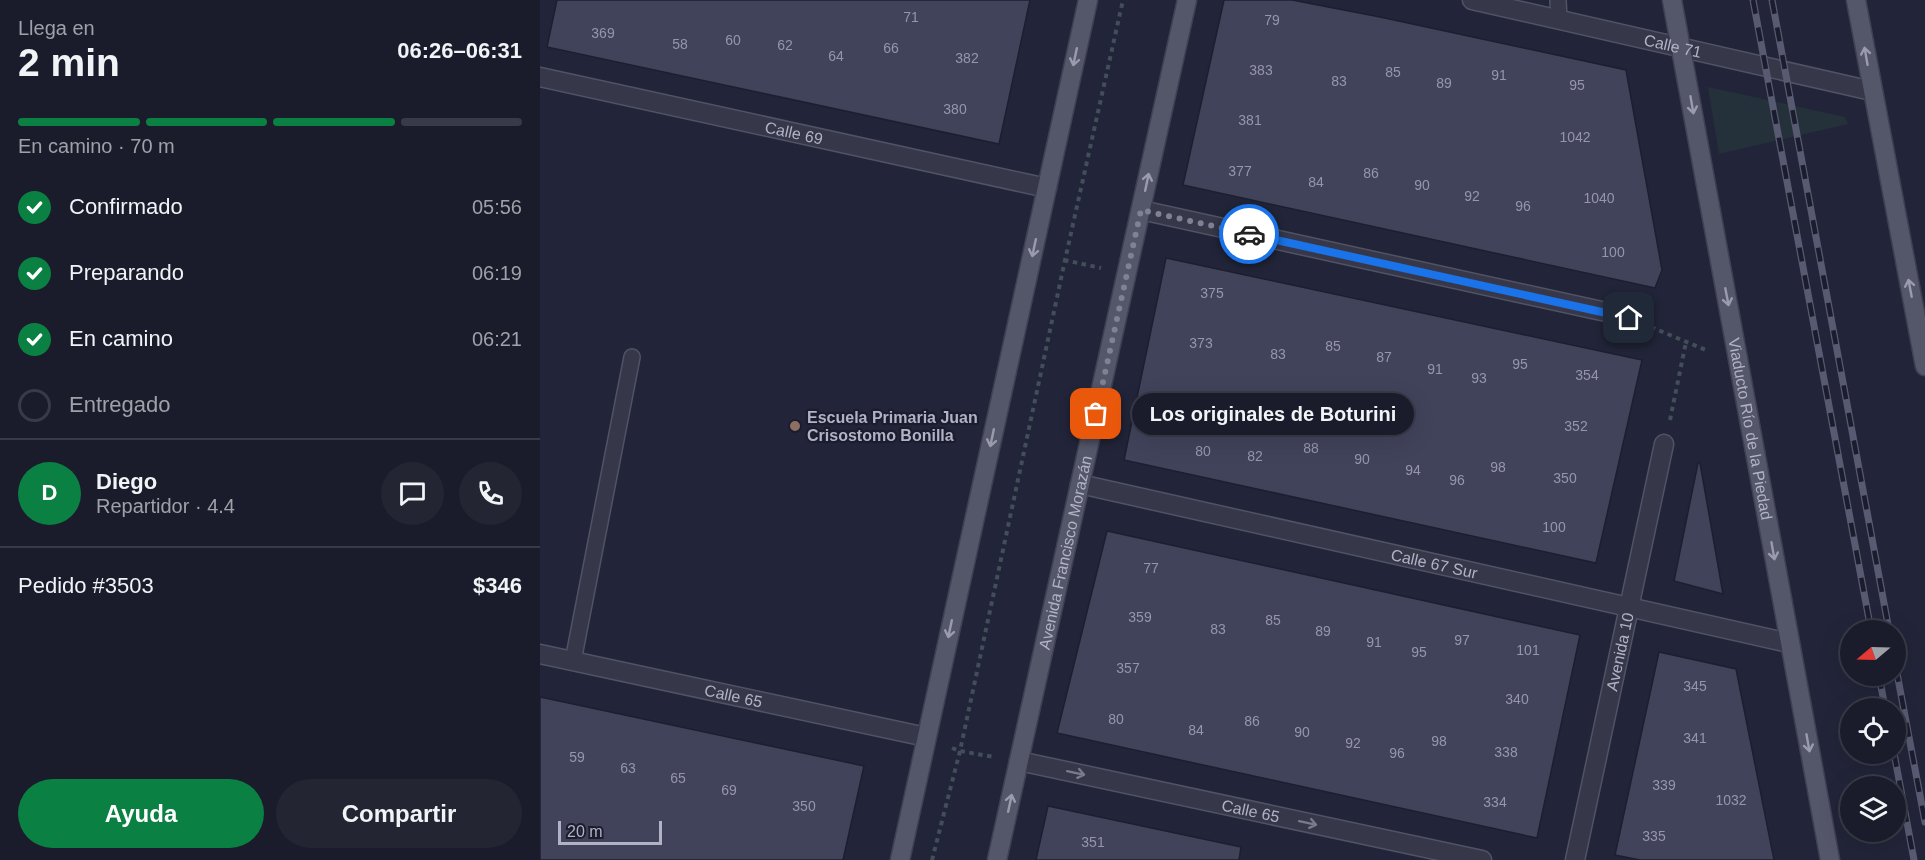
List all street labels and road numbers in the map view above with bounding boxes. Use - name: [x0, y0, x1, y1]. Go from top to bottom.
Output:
- street label: Calle 71: [1642, 31, 1703, 61]
- street label: Calle 69: [763, 119, 824, 148]
- street label: Viaducto Río de la Piedad: [1725, 336, 1775, 521]
- street label: Avenida Francisco Morazán: [1036, 454, 1095, 651]
- street label: Calle 67 Sur: [1389, 546, 1480, 582]
- street label: Avenida 10: [1603, 611, 1637, 693]
- street label: Calle 65: [703, 682, 764, 711]
- street label: Calle 65: [1220, 797, 1281, 826]

